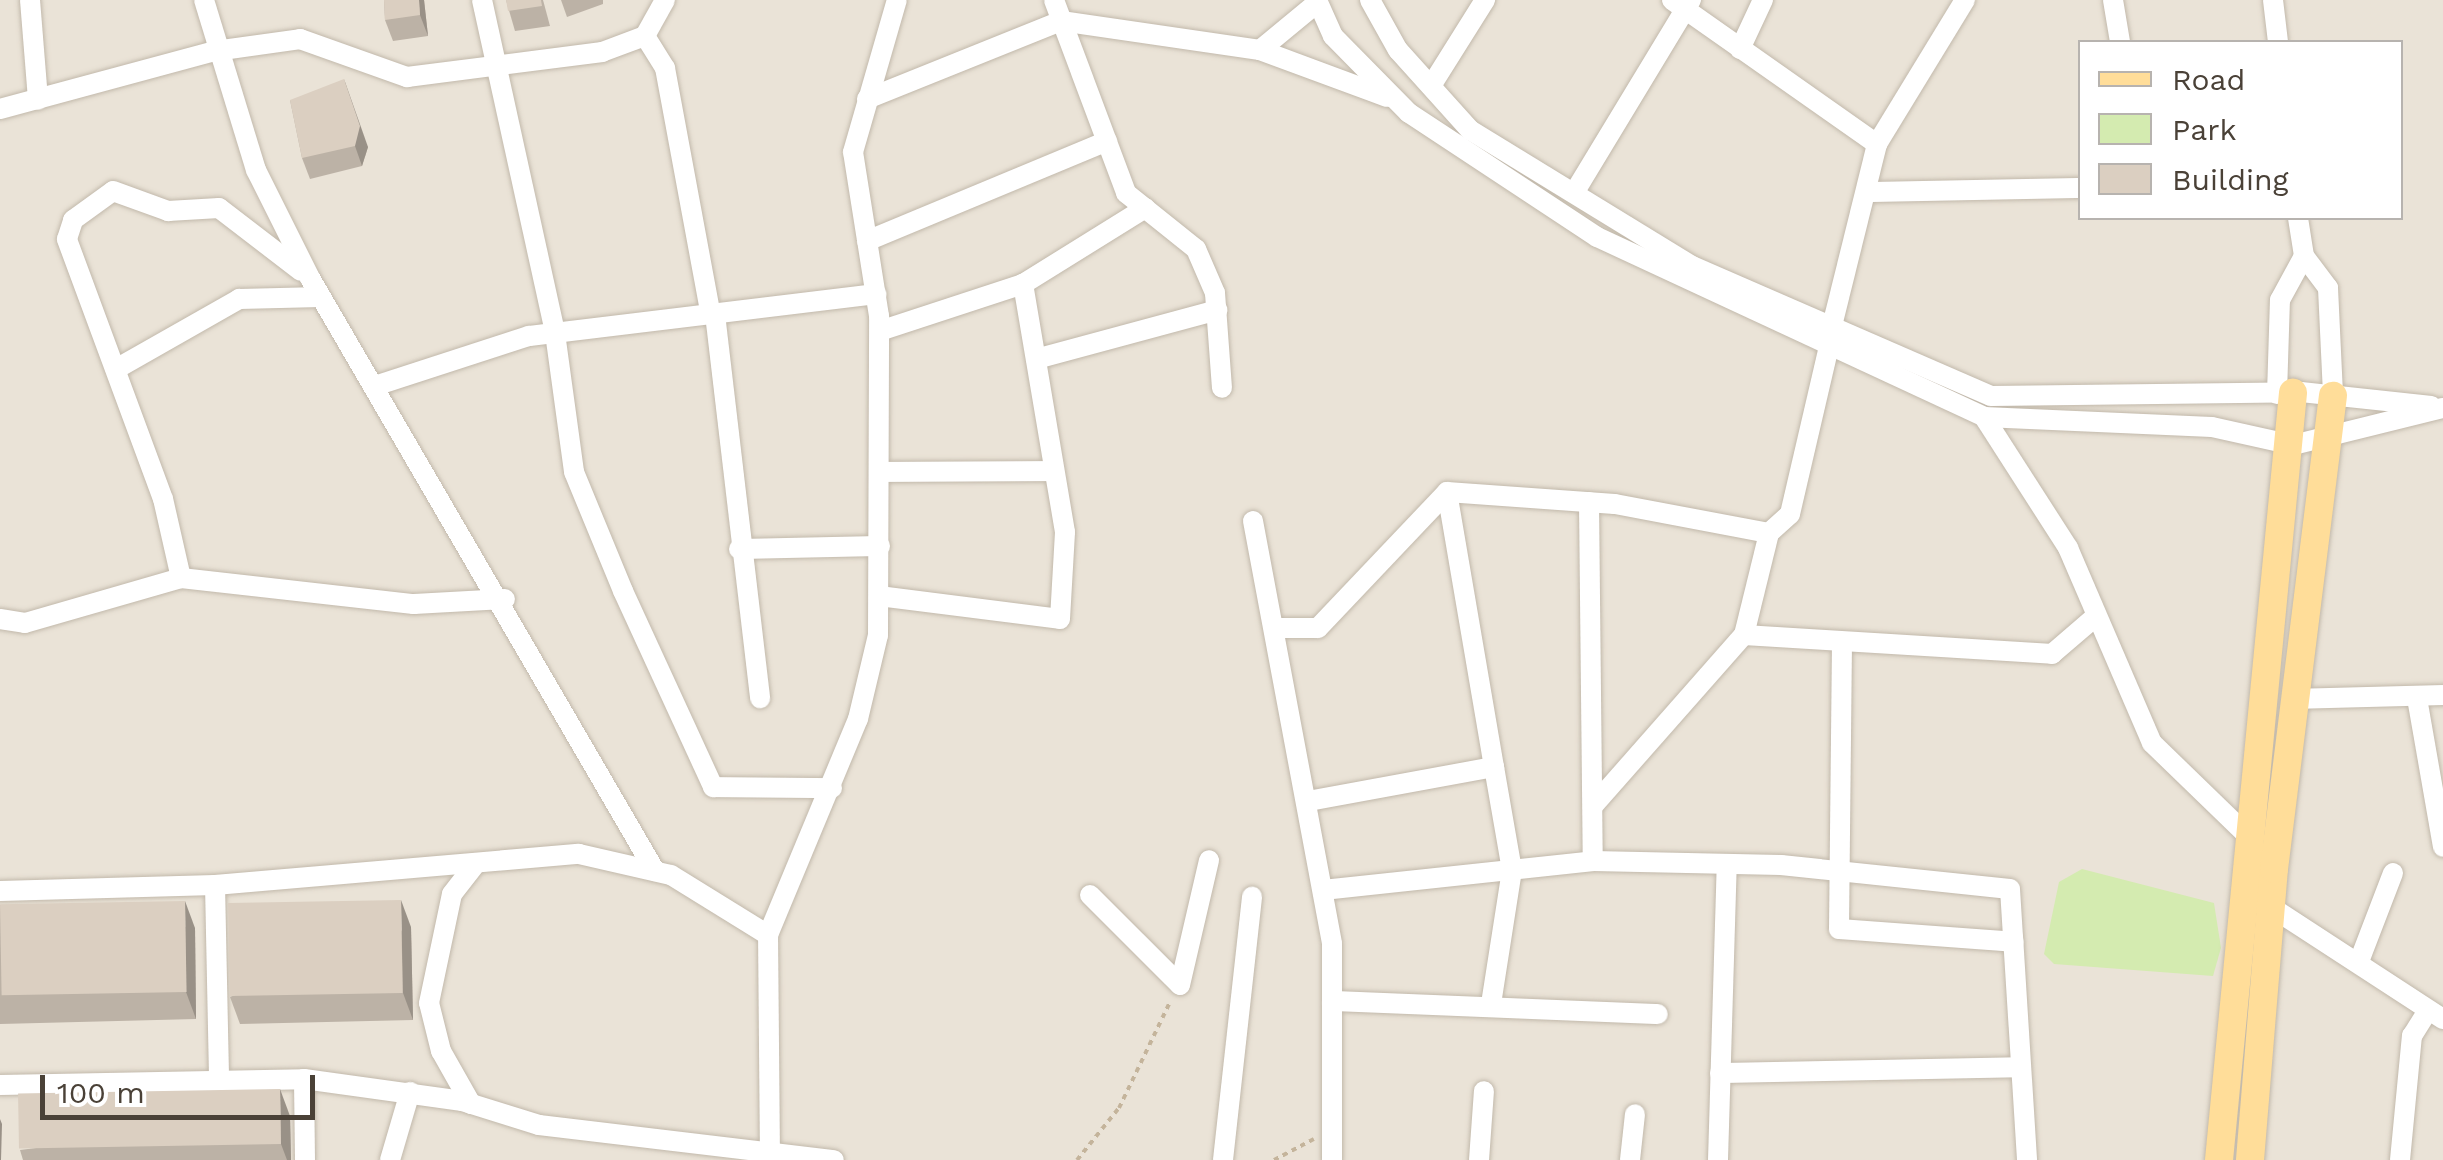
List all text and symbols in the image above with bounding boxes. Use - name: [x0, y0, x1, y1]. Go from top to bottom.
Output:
- legend: [2078, 40, 2403, 220]
- text: Road: [2172, 62, 2245, 97]
- text: Park: [2172, 112, 2237, 147]
- text: Building: [2172, 162, 2289, 197]
- scale bar: [45, 1055, 320, 1117]
- text: 100 m: [57, 1075, 145, 1110]

